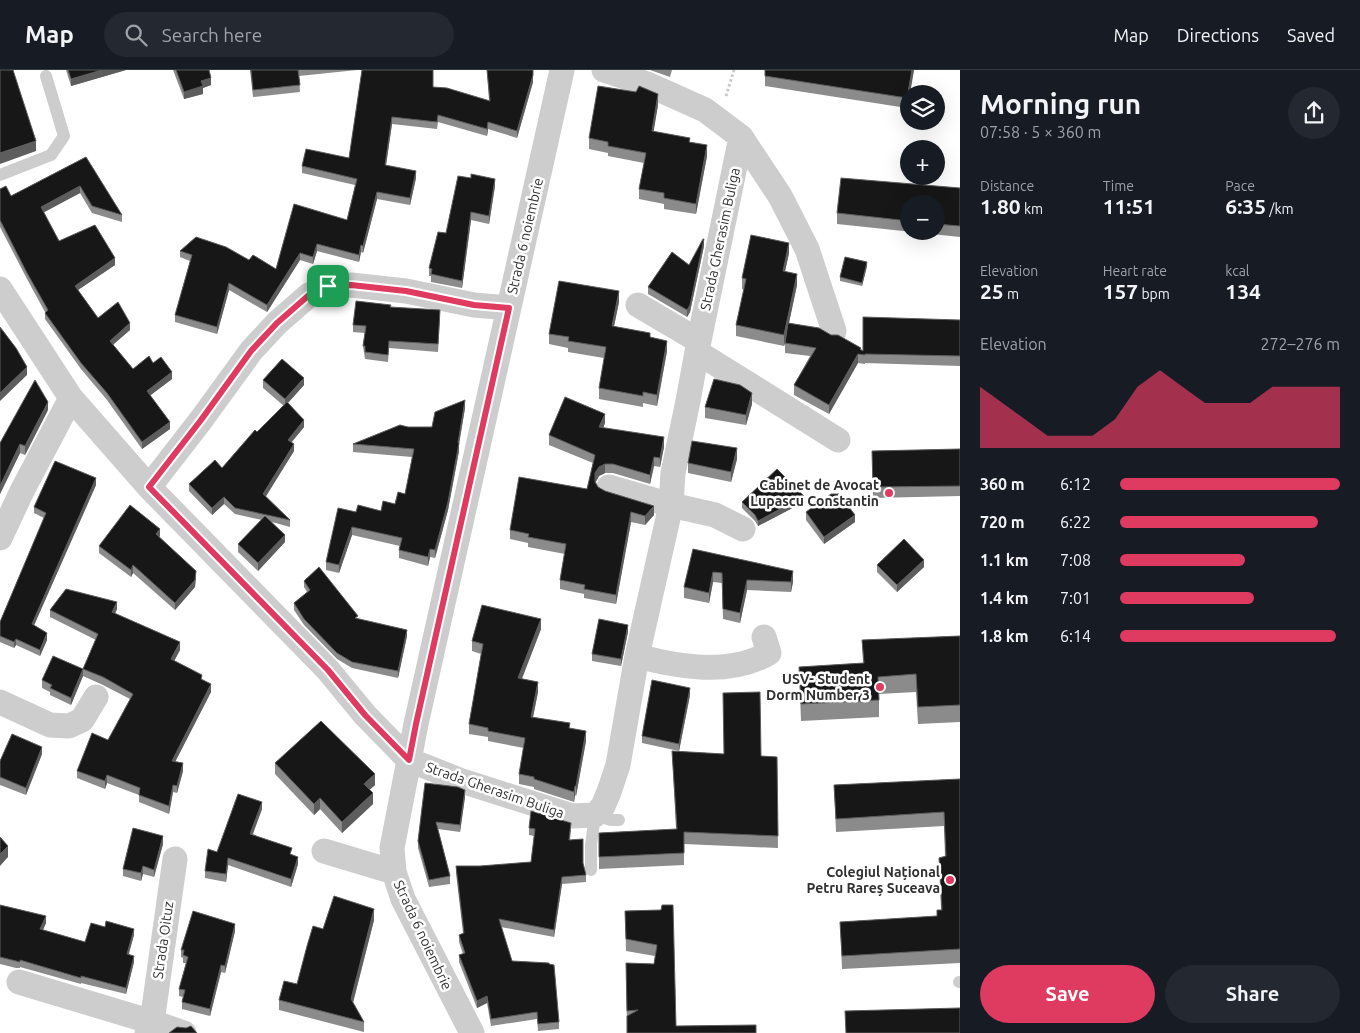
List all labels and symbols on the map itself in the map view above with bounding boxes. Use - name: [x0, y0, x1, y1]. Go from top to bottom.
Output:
- street label: Strada Gherasim Buliga: [697, 166, 743, 312]
- street label: Strada 6 noiembrie: [504, 176, 546, 296]
- pin: [307, 265, 349, 307]
- place label: Cabinet de Avocat Lupascu Constantin: [750, 477, 879, 509]
- marker: Cabinet de Avocat Lupascu Constantin: [883, 487, 895, 499]
- place label: USV- Student Dorm Number 3: [766, 671, 870, 703]
- marker: USV- Student Dorm Number 3: [874, 681, 886, 693]
- street label: Strada Gherasim Buliga: [424, 759, 566, 821]
- place label: Colegiul Național Petru Rareș Suceava: [807, 864, 940, 896]
- marker: Colegiul Național Petru Rareș Suceava: [944, 874, 956, 886]
- street label: Strada 6 noiembrie: [391, 878, 455, 992]
- street label: Strada Oituz: [150, 900, 176, 980]

